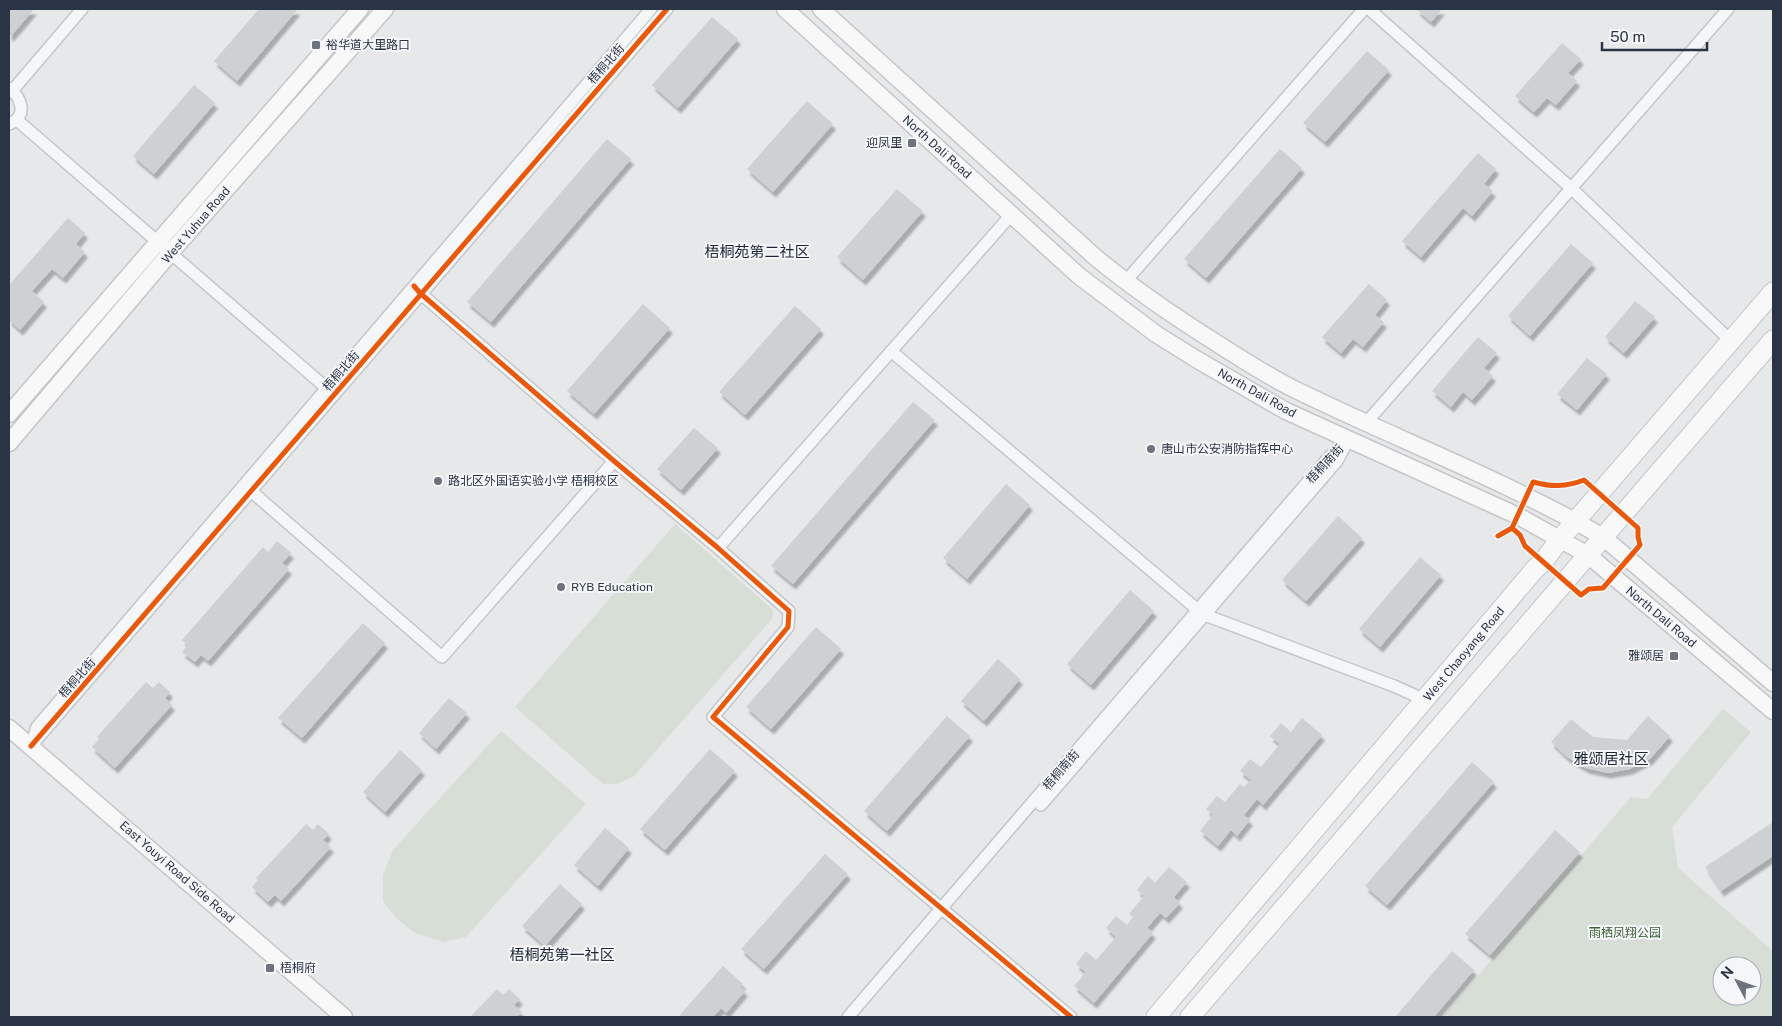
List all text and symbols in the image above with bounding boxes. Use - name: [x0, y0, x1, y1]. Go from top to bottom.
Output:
- scale bar: [1602, 20, 1707, 52]
- text: 50 m: [1610, 28, 1645, 45]
- place label: 裕华道大里路口: [326, 38, 410, 52]
- marker: 裕华道大里路口: [310, 39, 322, 51]
- street label: 梧桐北街: [585, 41, 627, 87]
- street label: North Dali Road: [900, 112, 974, 182]
- place label: 迎凤里: [866, 136, 902, 150]
- marker: 迎凤里: [906, 137, 918, 149]
- street label: West Yuhua Road: [159, 184, 233, 266]
- district label: 梧桐苑第二社区: [704, 243, 810, 260]
- street label: 梧桐北街: [320, 348, 362, 394]
- street label: North Dali Road: [1215, 366, 1299, 420]
- place label: 唐山市公安消防指挥中心: [1161, 442, 1293, 456]
- street label: 梧桐南街: [1304, 442, 1346, 486]
- marker: 唐山市公安消防指挥中心: [1145, 443, 1157, 455]
- place label: 路北区外国语实验小学 梧桐校区: [448, 474, 619, 488]
- marker: 路北区外国语实验小学 梧桐校区: [432, 475, 444, 487]
- place label: RYB Education: [571, 580, 653, 594]
- marker: RYB Education: [555, 581, 567, 593]
- street label: North Dali Road: [1623, 583, 1699, 651]
- street label: West Chaoyang Road: [1421, 604, 1507, 704]
- place label: 雅颂居: [1628, 649, 1664, 663]
- marker: 雅颂居: [1668, 650, 1680, 662]
- street label: 梧桐北街: [56, 655, 98, 701]
- street label: 梧桐南街: [1040, 747, 1082, 793]
- district label: 雅颂居社区: [1573, 750, 1649, 767]
- street label: East Youyi Road Side Road: [117, 818, 237, 926]
- park label: 雨栖凤翔公园: [1589, 926, 1661, 940]
- district label: 梧桐苑第一社区: [509, 946, 615, 963]
- north arrow: [1712, 956, 1762, 1006]
- place label: 梧桐府: [280, 961, 316, 975]
- marker: 梧桐府: [264, 962, 276, 974]
- text: N: [1718, 963, 1737, 982]

